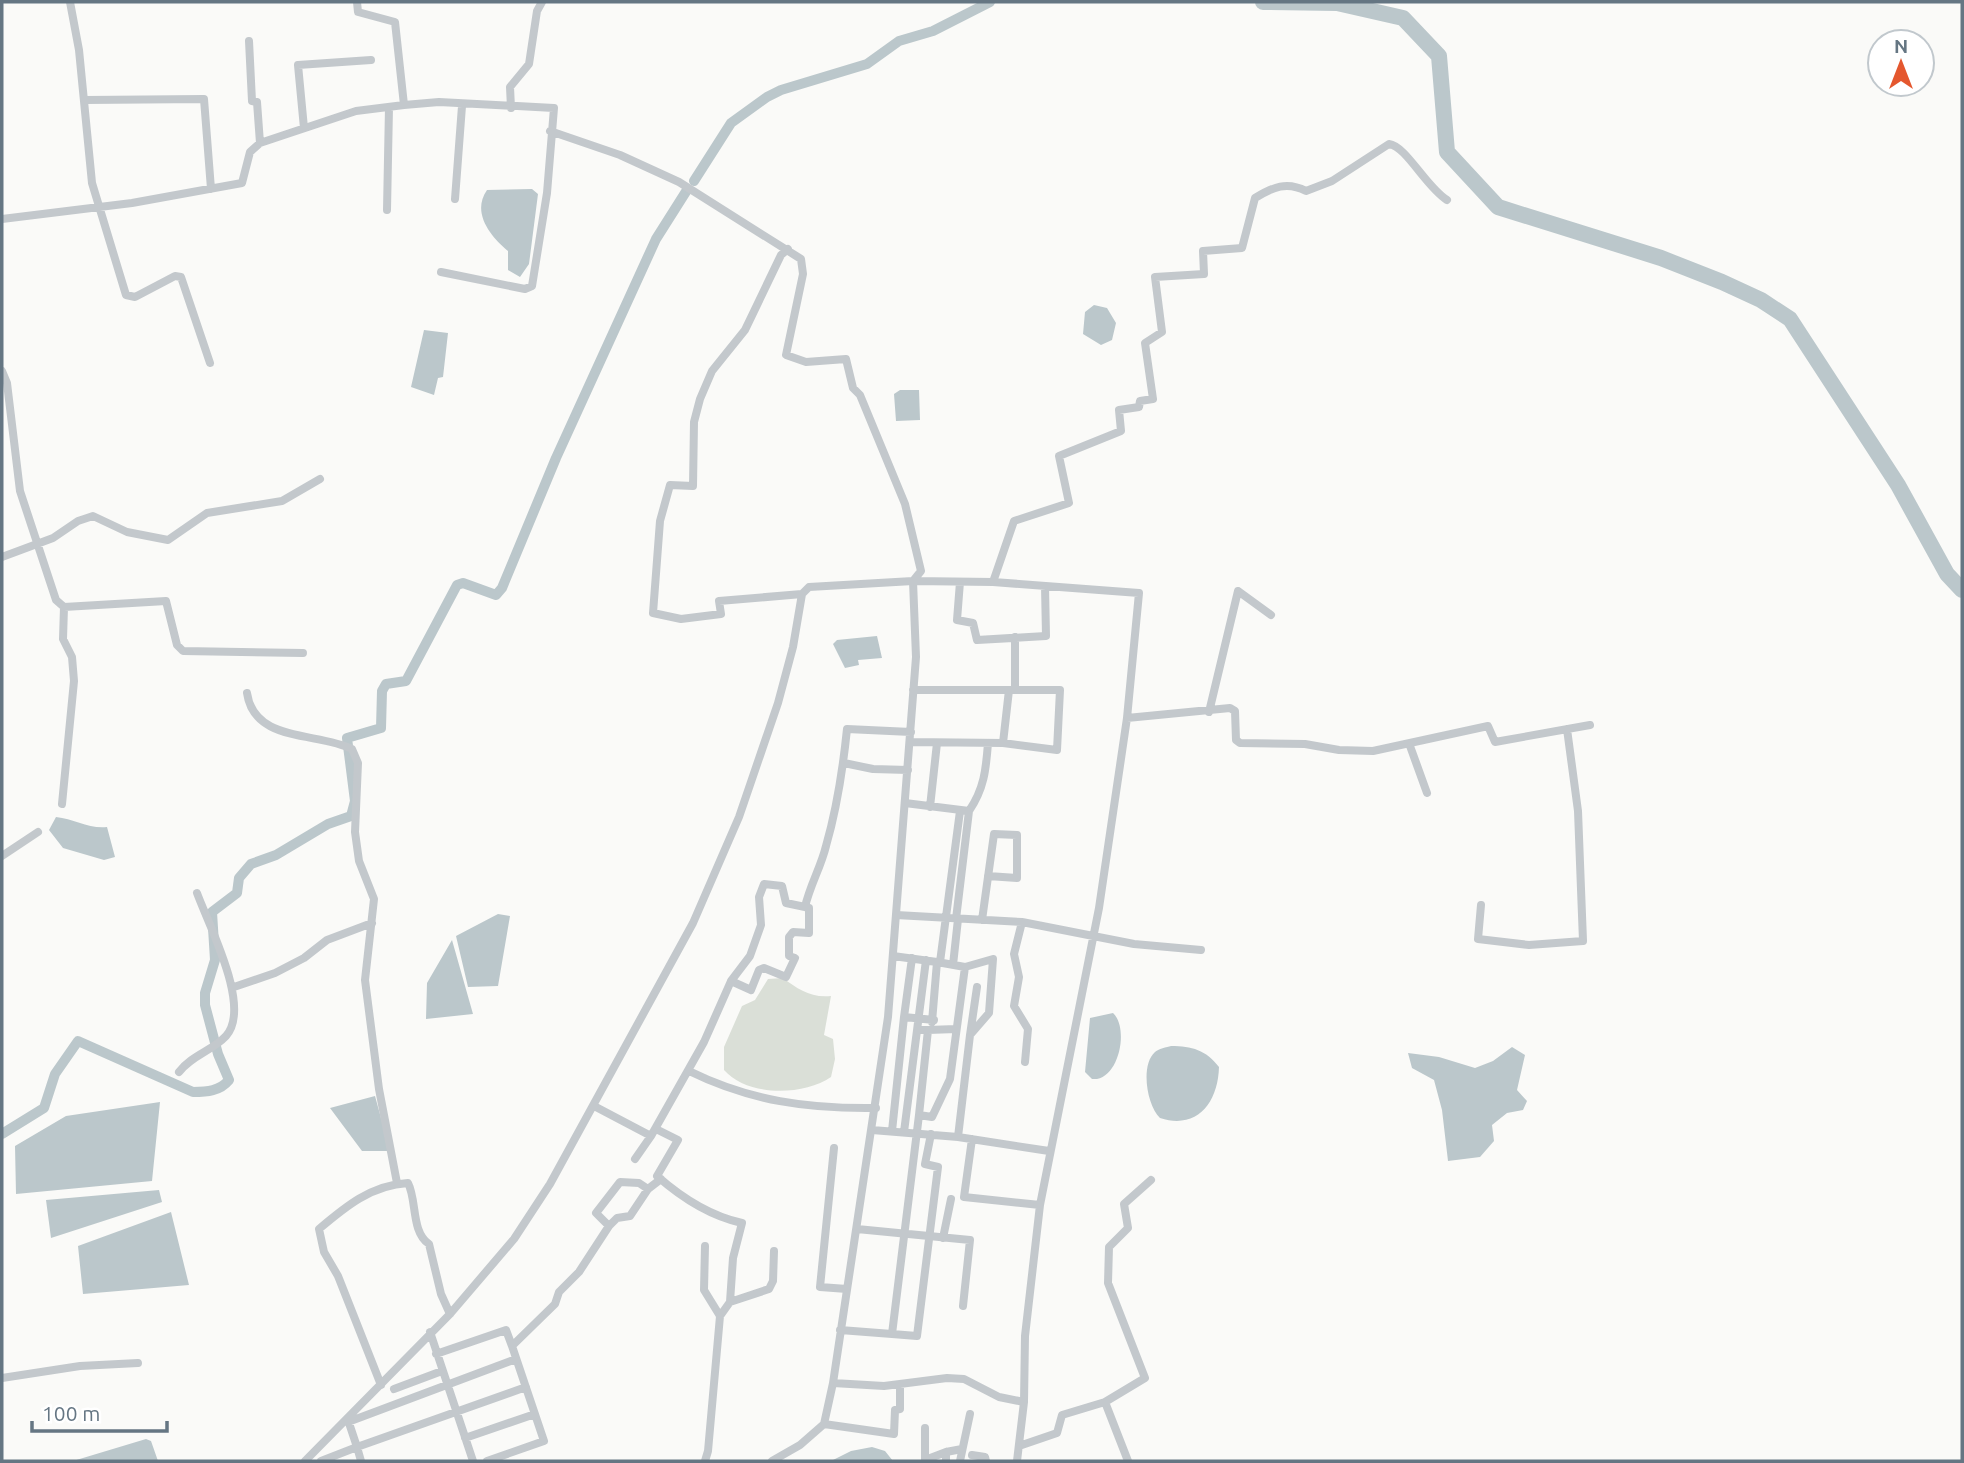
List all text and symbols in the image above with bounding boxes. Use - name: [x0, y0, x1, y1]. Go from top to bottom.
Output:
- north arrow: [1866, 28, 1936, 98]
- text: N: [1894, 35, 1908, 57]
- scale bar: [32, 1390, 166, 1434]
- text: 100 m: [42, 1401, 100, 1425]

